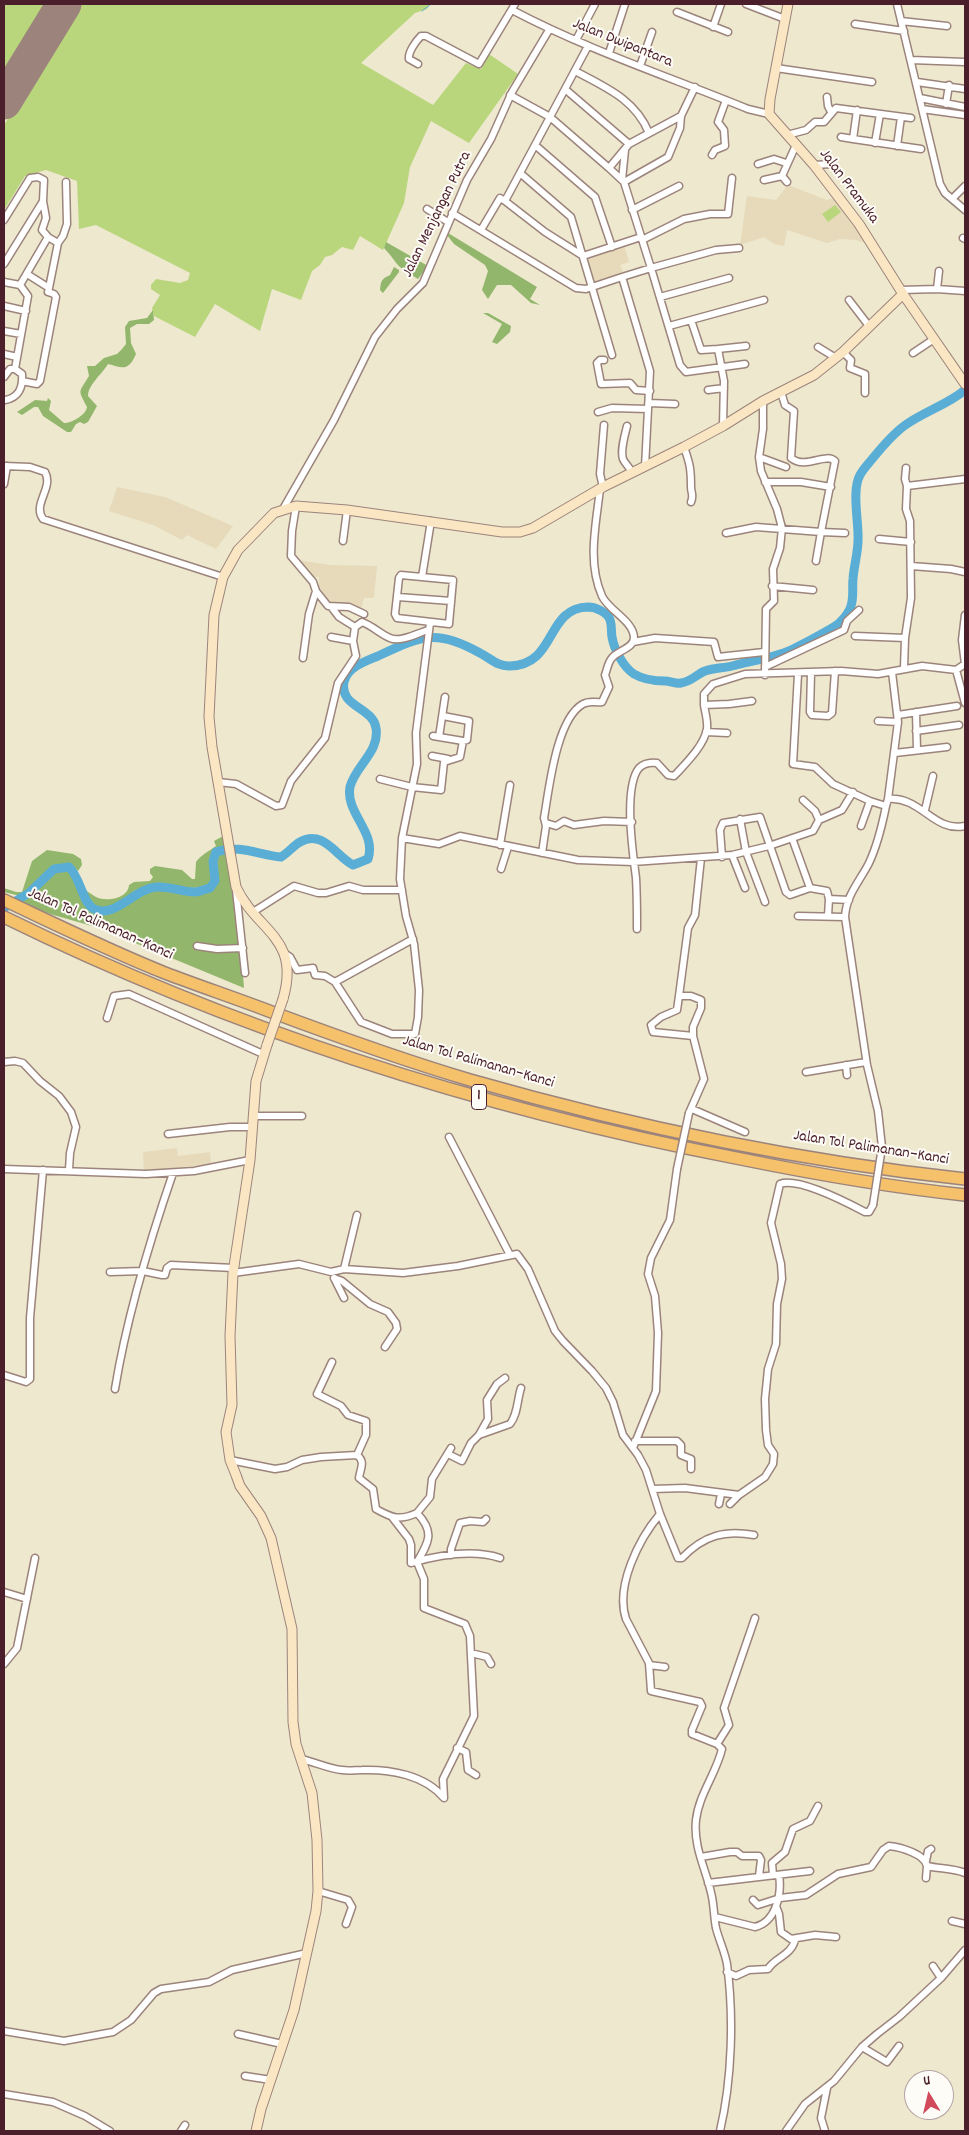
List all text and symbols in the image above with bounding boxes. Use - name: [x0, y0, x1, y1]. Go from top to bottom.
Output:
- street label: Jalan Dwipantara: [569, 15, 675, 73]
- street label: Jalan Pramuka: [814, 146, 882, 228]
- street label: Jalan Menjangan Putra: [399, 149, 477, 281]
- street label: Jalan Tol Palimanan–Kanci: [24, 884, 176, 966]
- street label: Jalan Tol Palimanan–Kanci: [400, 1032, 556, 1094]
- road number: 1: [472, 1084, 486, 1110]
- street label: Jalan Tol Palimanan–Kanci: [792, 1127, 950, 1171]
- north arrow: [904, 2070, 954, 2120]
- text: U: [922, 2071, 932, 2092]

